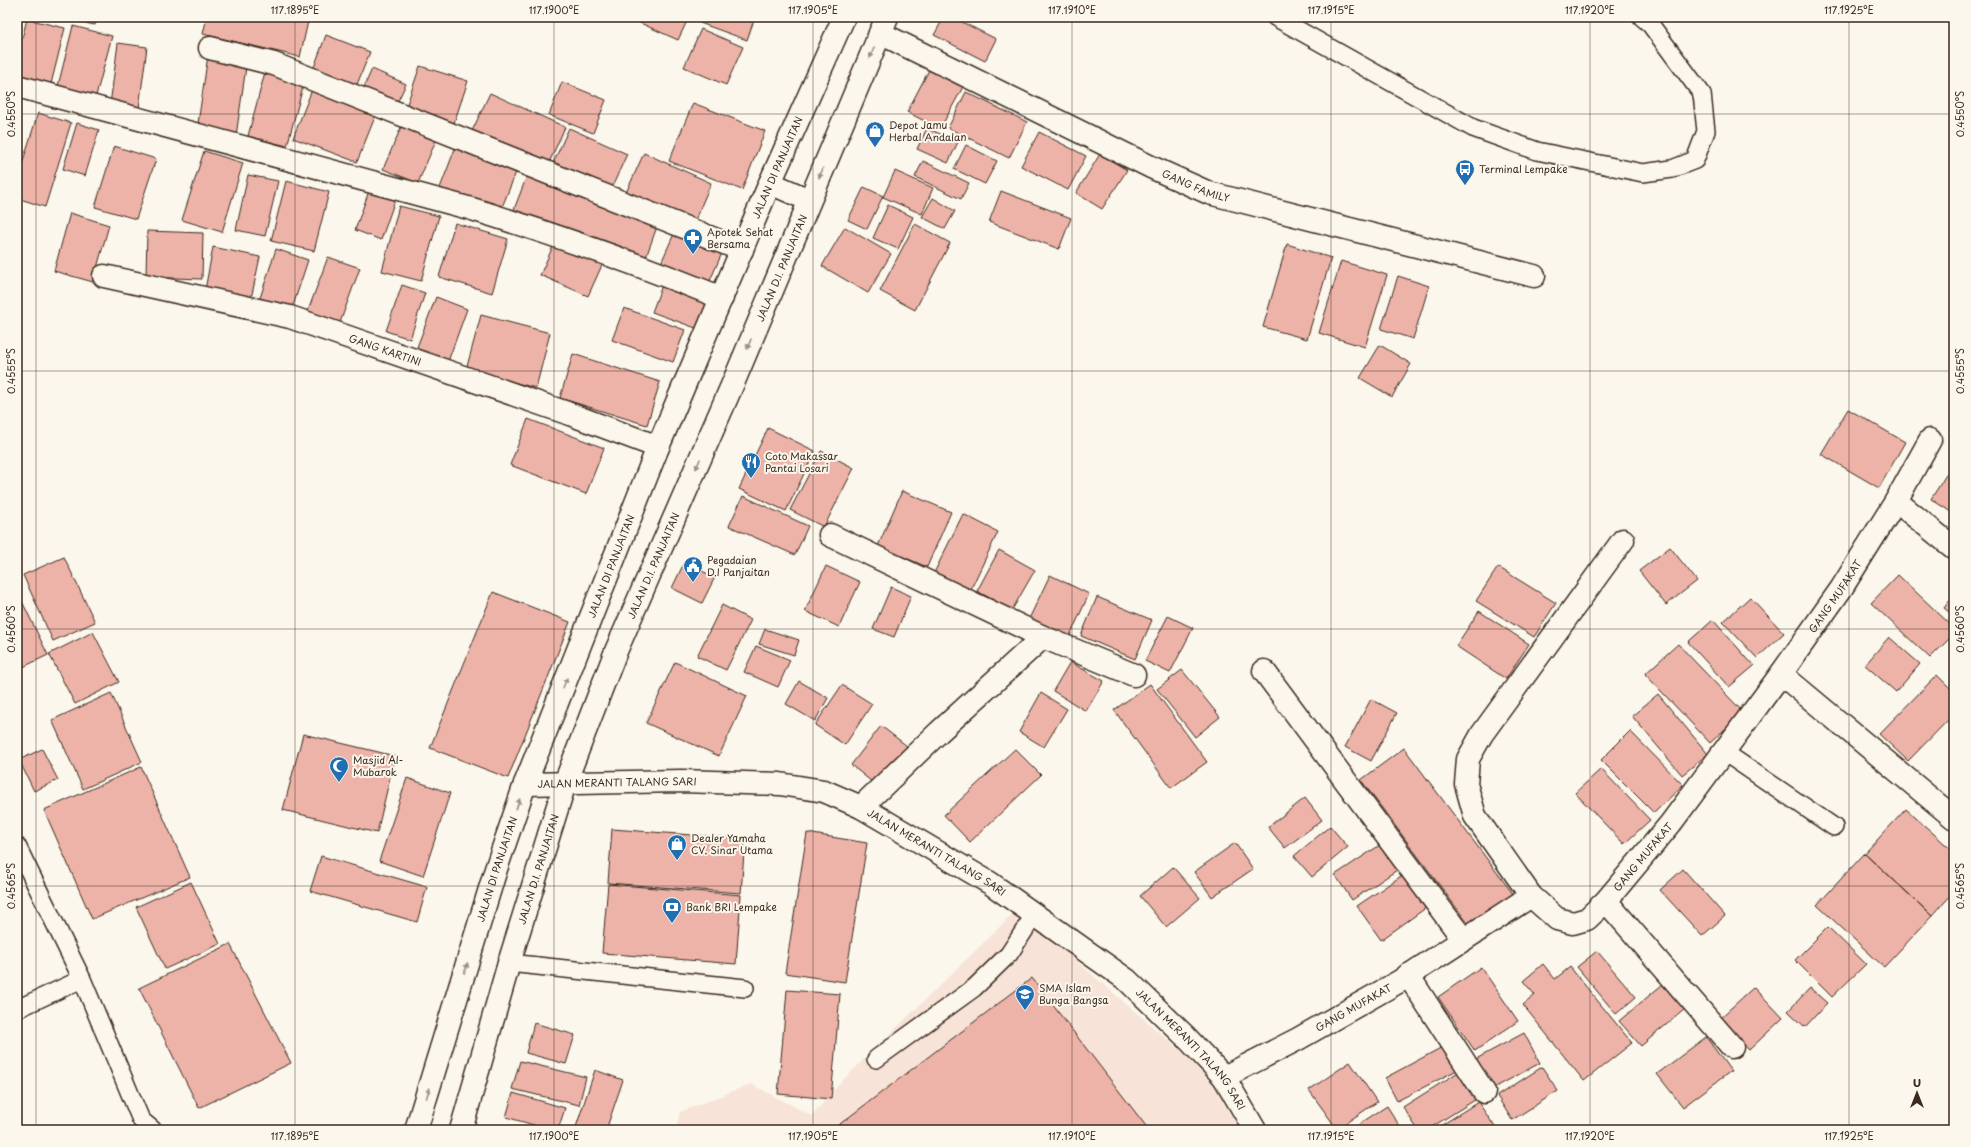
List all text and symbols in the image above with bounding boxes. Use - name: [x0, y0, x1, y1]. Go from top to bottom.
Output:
- text: 117.1895°E: [271, 2, 319, 17]
- text: 117.1900°E: [529, 2, 579, 17]
- text: 117.1905°E: [788, 2, 838, 17]
- text: 117.1910°E: [1048, 2, 1096, 17]
- text: 117.1915°E: [1307, 2, 1355, 17]
- text: 117.1920°E: [1565, 2, 1615, 17]
- text: 117.1925°E: [1824, 2, 1874, 17]
- one-way arrow: [868, 47, 875, 59]
- text: 0.4550°S: [3, 91, 18, 137]
- text: 0.4550°S: [1952, 91, 1967, 137]
- street label: JALAN DI PANJAITAN: [748, 114, 806, 221]
- place label: Depot Jamu Herbal Andalan: [889, 117, 966, 144]
- shop icon: Depot Jamu Herbal Andalan: [864, 120, 886, 148]
- bus stop icon: Terminal Lempake: [1454, 158, 1476, 186]
- place label: Terminal Lempake: [1479, 161, 1567, 176]
- street label: GANG FAMILY: [1160, 165, 1231, 205]
- one-way arrow: [818, 167, 824, 178]
- street label: JALAN D.I. PANJAITAN: [752, 212, 810, 324]
- place label: Apotek Sehat Bersama: [707, 224, 773, 251]
- pharmacy icon: Apotek Sehat Bersama: [682, 227, 704, 255]
- street label: GANG KARTINI: [347, 330, 423, 369]
- one-way arrow: [746, 339, 752, 350]
- text: 0.4555°S: [3, 348, 18, 394]
- text: 0.4555°S: [1952, 348, 1967, 394]
- place label: Coto Makassar Pantai Losari: [765, 448, 839, 475]
- restaurant icon: Coto Makassar Pantai Losari: [740, 451, 762, 479]
- one-way arrow: [694, 458, 700, 470]
- street label: JALAN D.I. PANJAITAN: [623, 510, 683, 621]
- street label: JALAN DI PANJAITAN: [583, 512, 638, 620]
- place label: Pegadaian D.I Panjaitan: [707, 552, 770, 579]
- public building icon: Pegadaian D.I Panjaitan: [682, 555, 704, 583]
- street label: GANG MUFAKAT: [1805, 556, 1865, 635]
- text: 0.4560°S: [3, 605, 18, 653]
- text: 0.4560°S: [1952, 605, 1967, 653]
- one-way arrow: [562, 677, 568, 689]
- place label: Masjid Al- Mubarok: [353, 752, 404, 779]
- mosque icon: Masjid Al- Mubarok: [328, 755, 350, 783]
- street label: JALAN MERANTI TALANG SARI: [537, 773, 697, 791]
- one-way arrow: [515, 798, 521, 810]
- street label: JALAN MERANTI TALANG SARI: [865, 804, 1009, 899]
- street label: JALAN D.I. PANJAITAN: [513, 812, 562, 926]
- street label: JALAN DI PANJAITAN: [472, 814, 520, 924]
- street label: GANG MUFAKAT: [1609, 819, 1676, 894]
- place label: Dealer Yamaha CV. Sinar Utama: [691, 830, 773, 857]
- shop icon: Dealer Yamaha CV. Sinar Utama: [666, 833, 688, 861]
- text: 0.4565°S: [3, 863, 18, 909]
- text: 0.4565°S: [1952, 863, 1967, 909]
- bank icon: Bank BRI Lempake: [661, 896, 683, 924]
- place label: Bank BRI Lempake: [686, 899, 777, 914]
- one-way arrow: [463, 962, 469, 974]
- street label: GANG MUFAKAT: [1312, 979, 1394, 1035]
- place label: SMA Islam Bunga Bangsa: [1039, 980, 1109, 1007]
- school or university icon: SMA Islam Bunga Bangsa: [1014, 983, 1036, 1011]
- street label: JALAN MERANTI TALANG SARI: [1133, 985, 1250, 1112]
- north arrow: [1897, 1073, 1937, 1113]
- text: U: [1913, 1074, 1921, 1091]
- one-way arrow: [425, 1086, 431, 1098]
- text: 117.1895°E: [271, 1128, 319, 1143]
- text: 117.1900°E: [529, 1128, 579, 1143]
- text: 117.1905°E: [788, 1128, 838, 1143]
- text: 117.1910°E: [1048, 1128, 1096, 1143]
- text: 117.1915°E: [1307, 1128, 1355, 1143]
- text: 117.1920°E: [1565, 1128, 1615, 1143]
- text: 117.1925°E: [1824, 1128, 1874, 1143]

